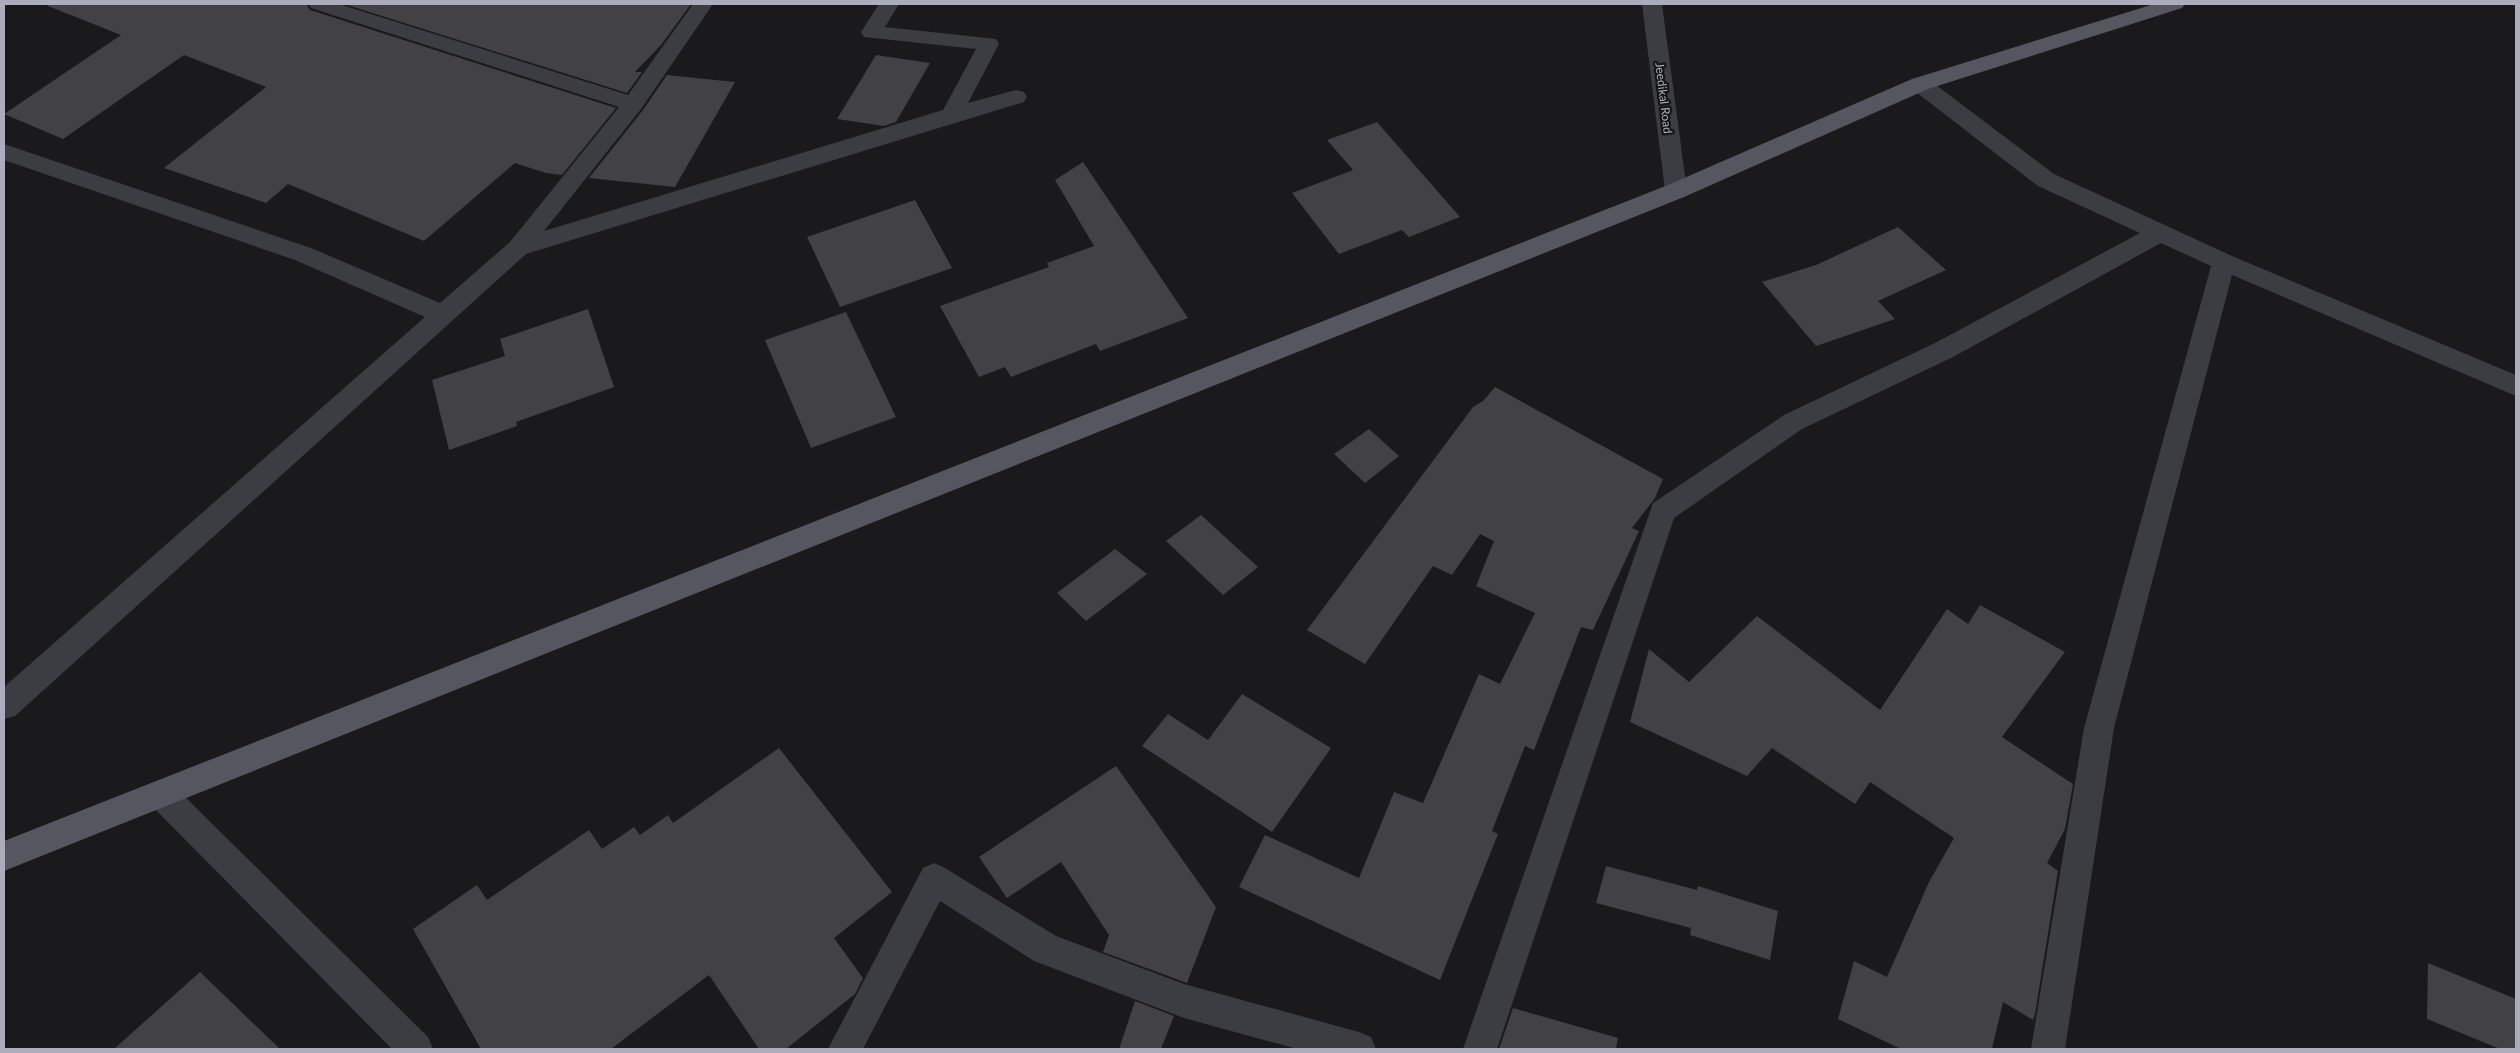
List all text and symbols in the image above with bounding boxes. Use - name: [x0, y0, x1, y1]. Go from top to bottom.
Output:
- street label: Jeedikal Road: [1652, 61, 1676, 135]

